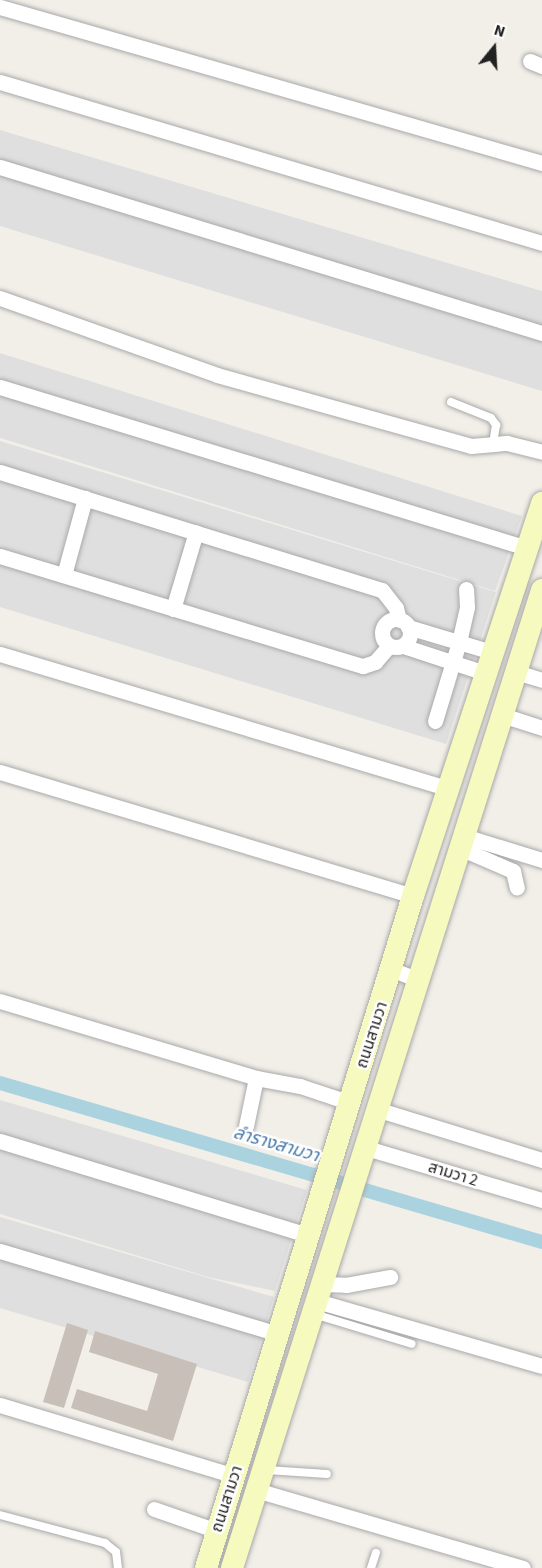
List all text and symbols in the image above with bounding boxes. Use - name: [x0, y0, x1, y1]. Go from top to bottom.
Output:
- north arrow: [464, 18, 524, 78]
- text: N: [491, 19, 508, 43]
- street label: ถนนสามวา: [352, 999, 392, 1071]
- water label: ลำรางสามวา: [231, 1122, 321, 1168]
- street label: สามวา 2: [426, 1157, 480, 1191]
- street label: ถนนสามวา: [207, 1463, 247, 1535]

